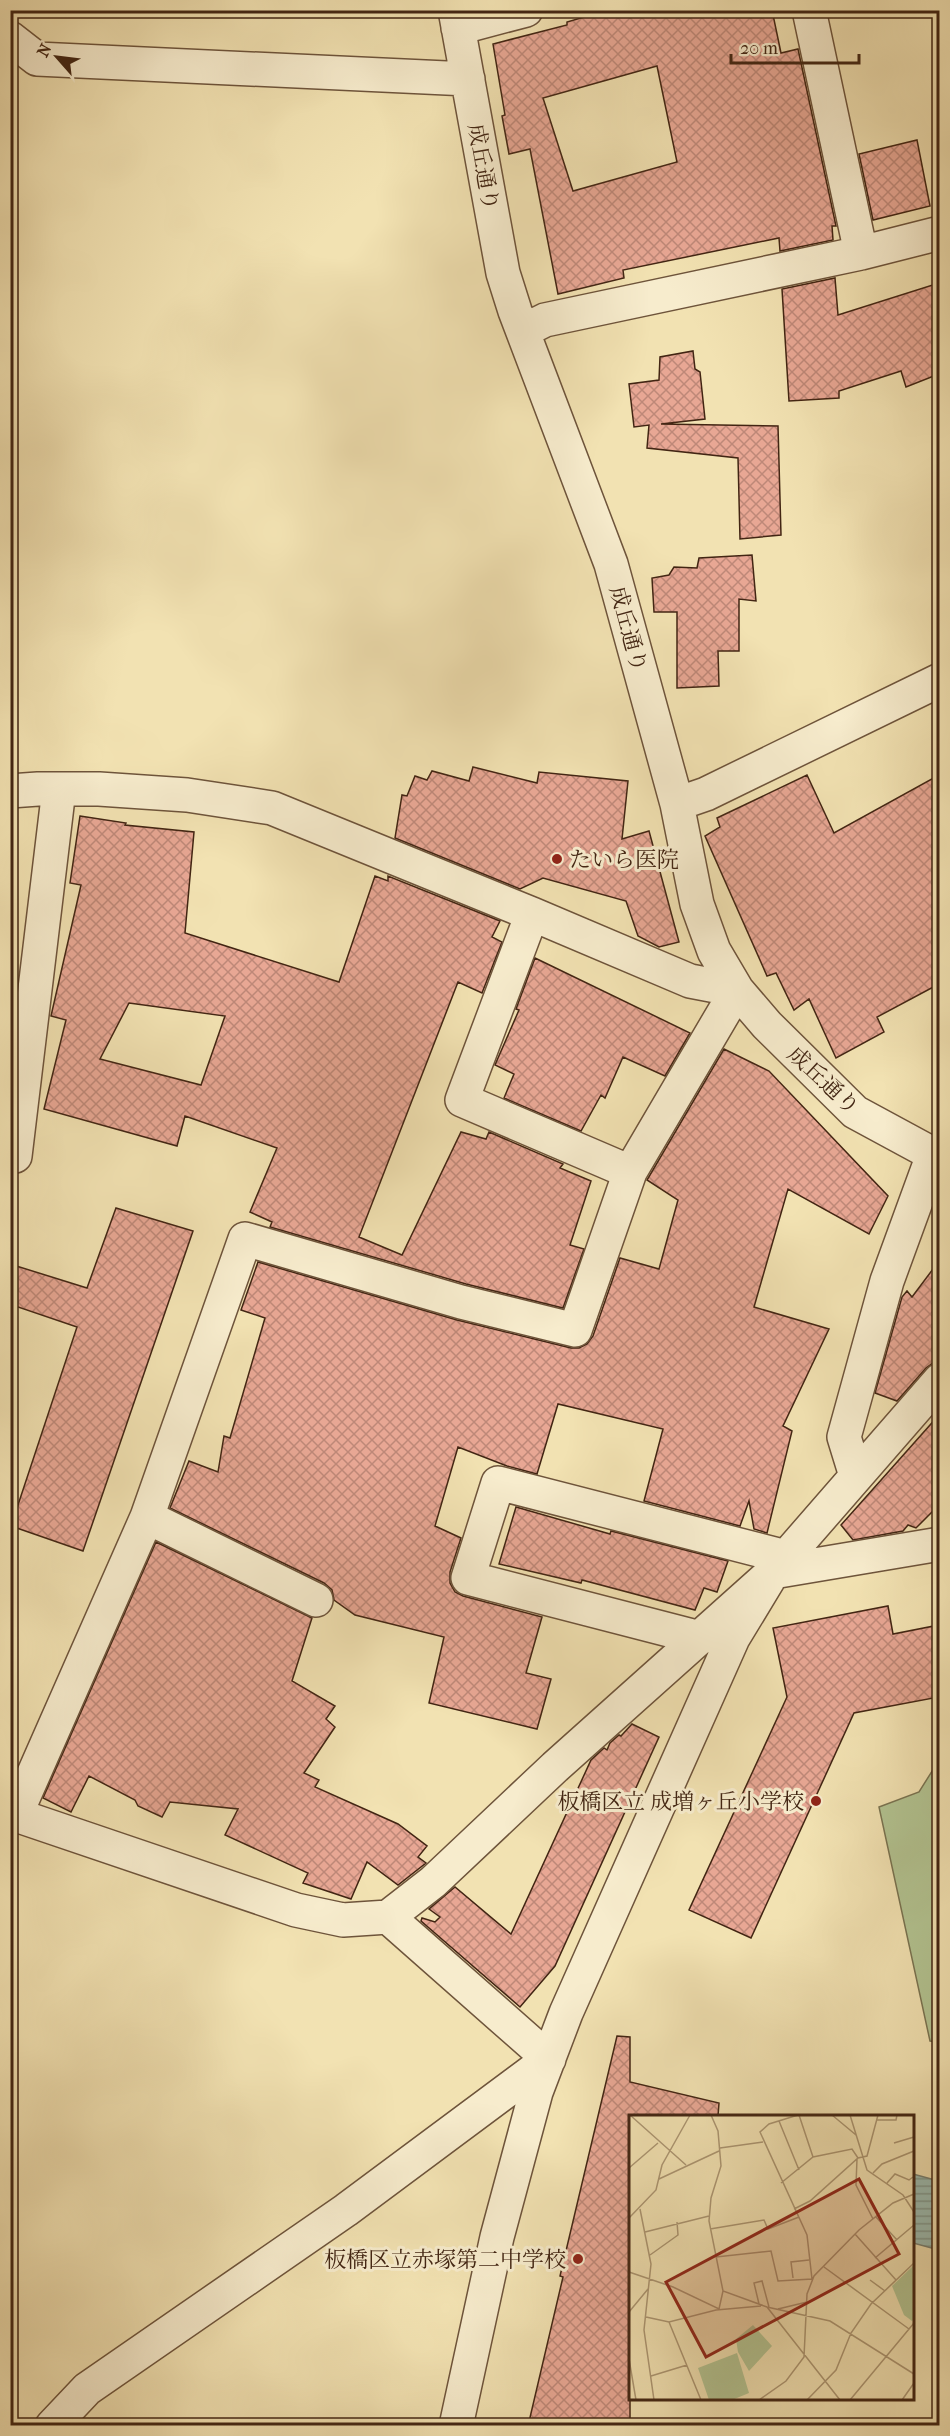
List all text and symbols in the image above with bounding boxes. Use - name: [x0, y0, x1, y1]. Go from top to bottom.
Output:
- north arrow: [27, 27, 87, 87]
- scale bar: [731, 27, 858, 65]
- text: 20 m: [740, 38, 778, 59]
- text: N: [33, 40, 56, 60]
- street label: 成丘通り: [463, 122, 503, 213]
- street label: 成丘通り: [604, 583, 652, 675]
- place label: たいら医院: [569, 847, 679, 873]
- marker: たいら医院: [550, 852, 564, 866]
- street label: 成丘通り: [782, 1041, 864, 1120]
- place label: 板橋区立 成増ヶ丘小学校: [557, 1789, 804, 1815]
- marker: 板橋区立 成増ヶ丘小学校: [809, 1794, 823, 1808]
- inset map: [629, 2115, 914, 2400]
- place label: 板橋区立赤塚第二中学校: [324, 2247, 566, 2273]
- marker: 板橋区立赤塚第二中学校: [571, 2252, 585, 2266]

